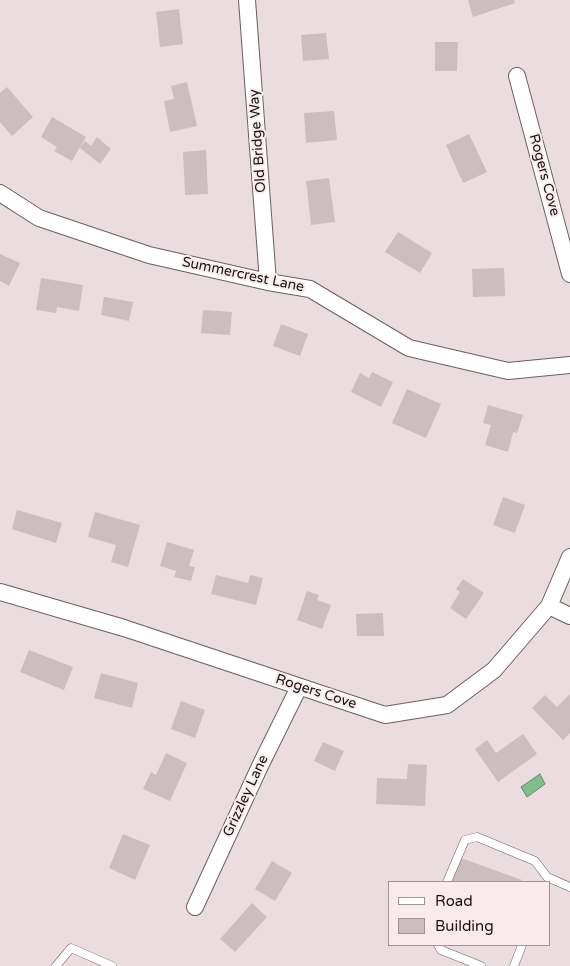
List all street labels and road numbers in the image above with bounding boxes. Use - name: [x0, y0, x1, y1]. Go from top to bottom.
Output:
- street label: Old Bridge Way: [246, 89, 270, 193]
- street label: Rogers Cove: [525, 132, 563, 218]
- street label: Summercrest Lane: [180, 254, 306, 296]
- street label: Rogers Cove: [273, 671, 359, 713]
- street label: Grizzley Lane: [220, 752, 272, 840]

